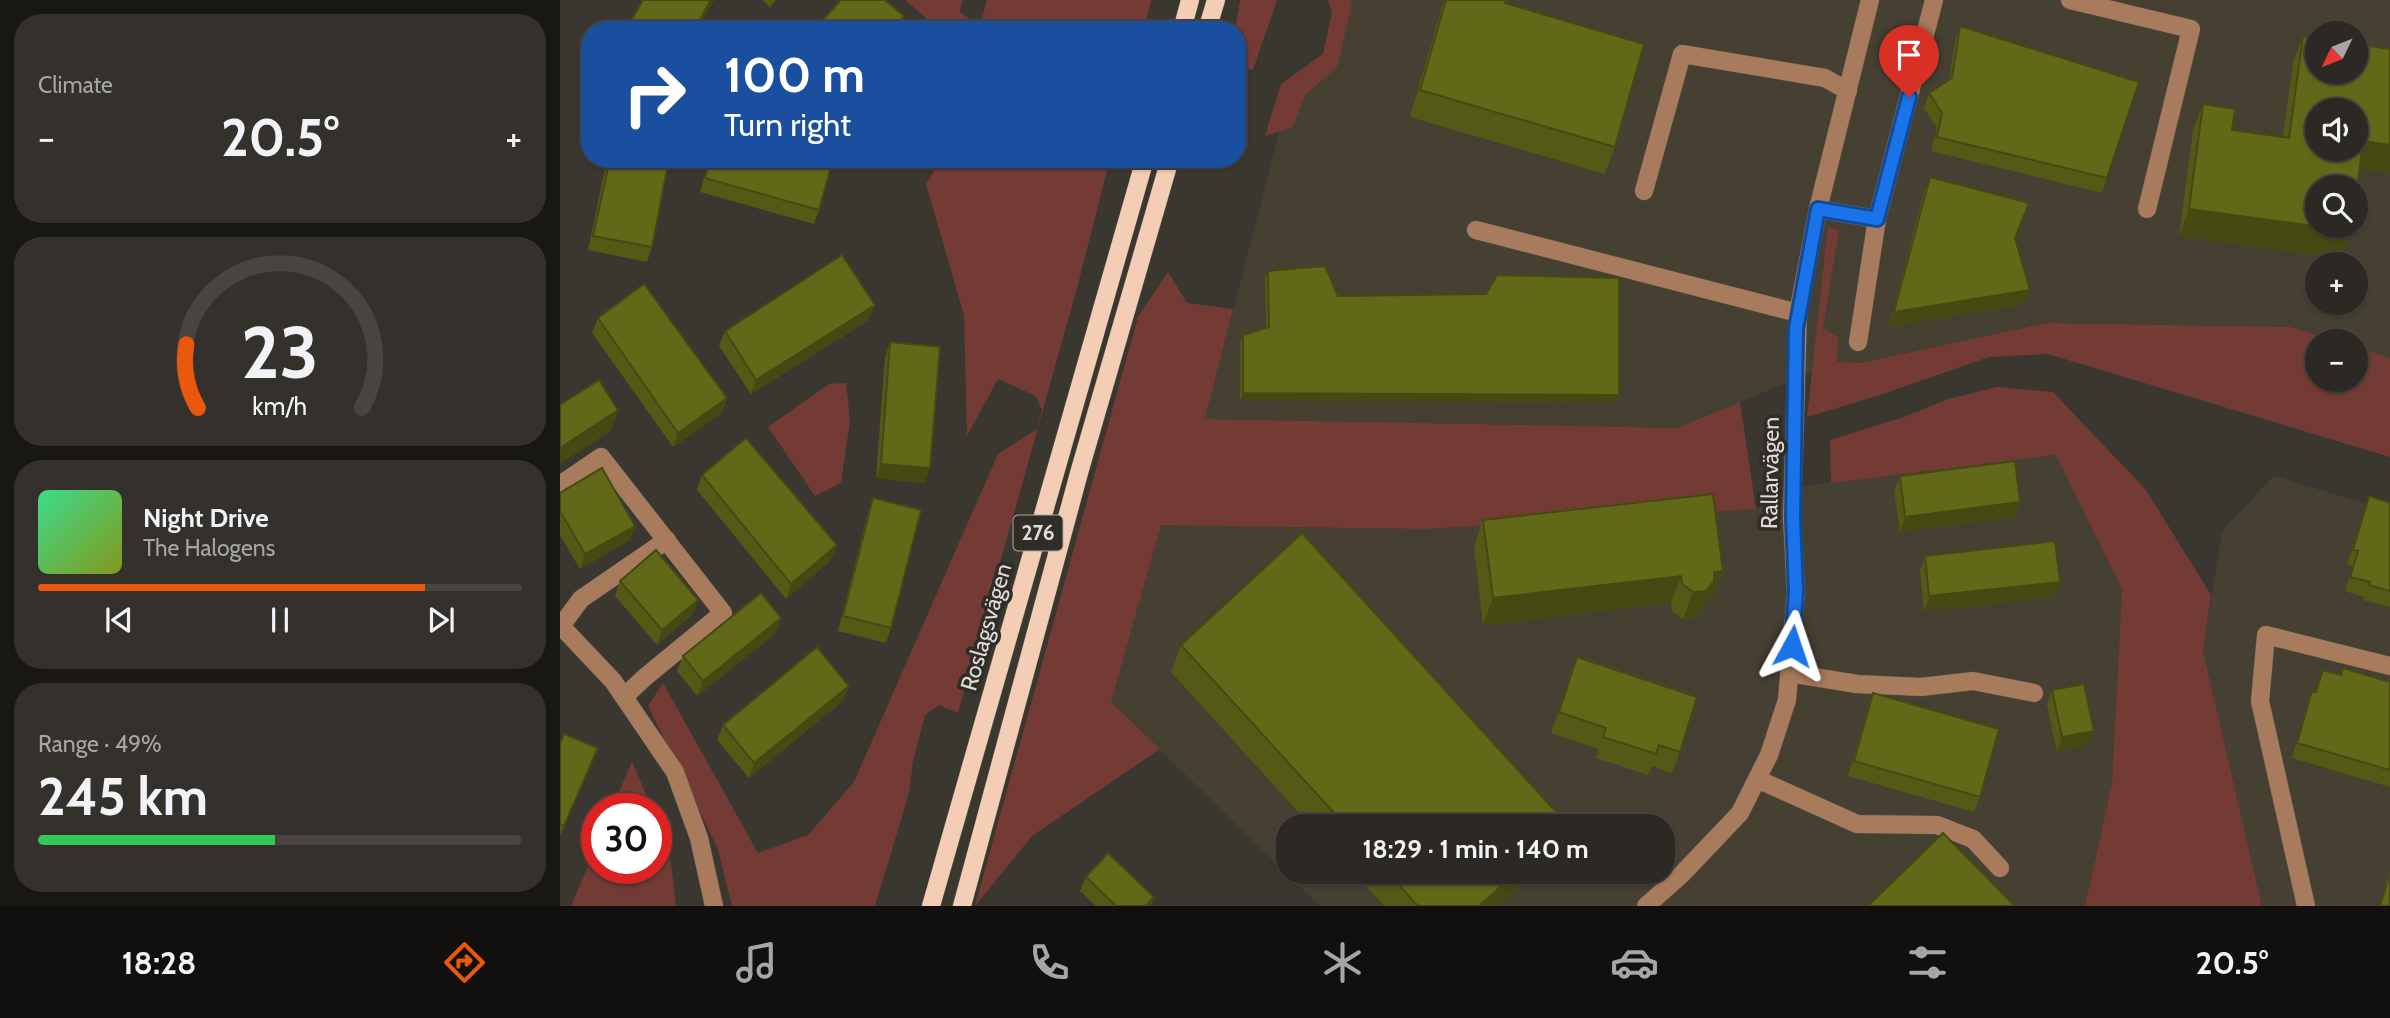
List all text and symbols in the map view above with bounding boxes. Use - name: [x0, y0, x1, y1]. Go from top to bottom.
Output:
- north arrow: [2305, 21, 2368, 84]
- map controls: [2305, 21, 2368, 392]
- pin: [1879, 25, 1939, 97]
- icon: arrive: [1890, 36, 1928, 74]
- text: 100 m: [724, 45, 865, 104]
- icon: right: [609, 49, 700, 140]
- text: Climate: [38, 71, 113, 99]
- button: sound: [2305, 98, 2368, 161]
- text: Turn right: [724, 105, 851, 144]
- text: 20.5°: [221, 106, 339, 169]
- text: −: [38, 114, 55, 161]
- text: +: [505, 114, 522, 161]
- button: search: [2305, 175, 2368, 238]
- button: +: [2305, 252, 2368, 315]
- text: 23: [241, 308, 319, 396]
- button: −: [2305, 329, 2368, 392]
- text: km/h: [253, 390, 307, 420]
- street label: Rallarvägen: [1755, 417, 1785, 529]
- text: Night Drive: [143, 502, 269, 534]
- road number: 276: [1014, 516, 1063, 550]
- text: The Halogens: [143, 534, 275, 562]
- street label: Roslagsvägen: [954, 560, 1018, 694]
- icon: previous: [100, 601, 138, 639]
- icon: pause: [261, 601, 299, 639]
- icon: next: [422, 601, 460, 639]
- position arrow: [1755, 609, 1829, 683]
- text: Range · 49%: [38, 730, 162, 758]
- text: 245 km: [38, 765, 208, 828]
- speed limit sign: 30: [581, 793, 672, 884]
- text: 18:29 · 1 min · 140 m: [1362, 833, 1589, 865]
- icon: directions: [440, 938, 489, 987]
- icon: music: [732, 938, 781, 987]
- icon: phone: [1025, 938, 1074, 987]
- icon: climate: [1318, 938, 1367, 987]
- icon: car: [1610, 938, 1659, 987]
- icon: filters: [1903, 938, 1952, 987]
- text: 18:28: [122, 943, 196, 982]
- text: 20.5°: [2195, 943, 2268, 982]

